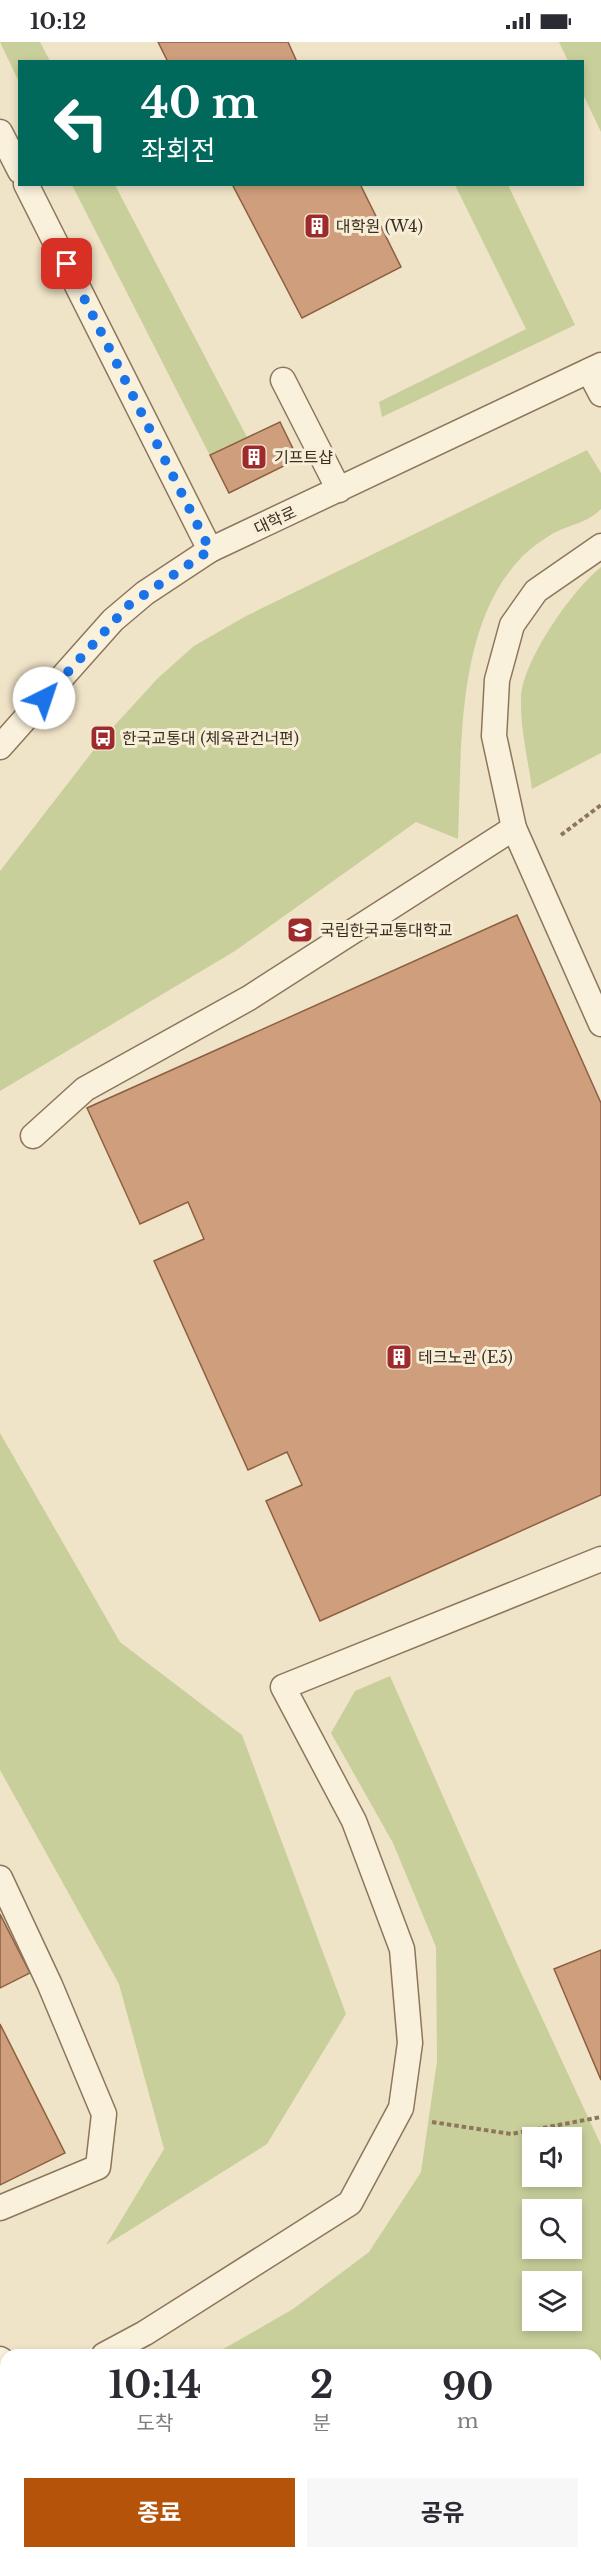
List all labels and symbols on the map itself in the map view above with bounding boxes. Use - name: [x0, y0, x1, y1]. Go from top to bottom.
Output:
- building icon: 대학원 (W4): [302, 211, 332, 241]
- place label: 대학원 (W4): [336, 216, 423, 236]
- pin: [41, 238, 92, 289]
- building icon: 기프트샵: [239, 442, 269, 472]
- place label: 기프트샵: [274, 447, 333, 467]
- street label: 대학로: [251, 501, 299, 538]
- position arrow: [12, 666, 76, 730]
- bus stop icon: 한국교통대 (체육관건너편): [88, 723, 118, 753]
- place label: 한국교통대 (체육관건너편): [122, 728, 299, 748]
- school or university icon: 국립한국교통대학교: [285, 915, 315, 945]
- place label: 국립한국교통대학교: [320, 920, 452, 940]
- building icon: 테크노관 (E5): [384, 1342, 414, 1372]
- place label: 테크노관 (E5): [418, 1347, 513, 1367]

